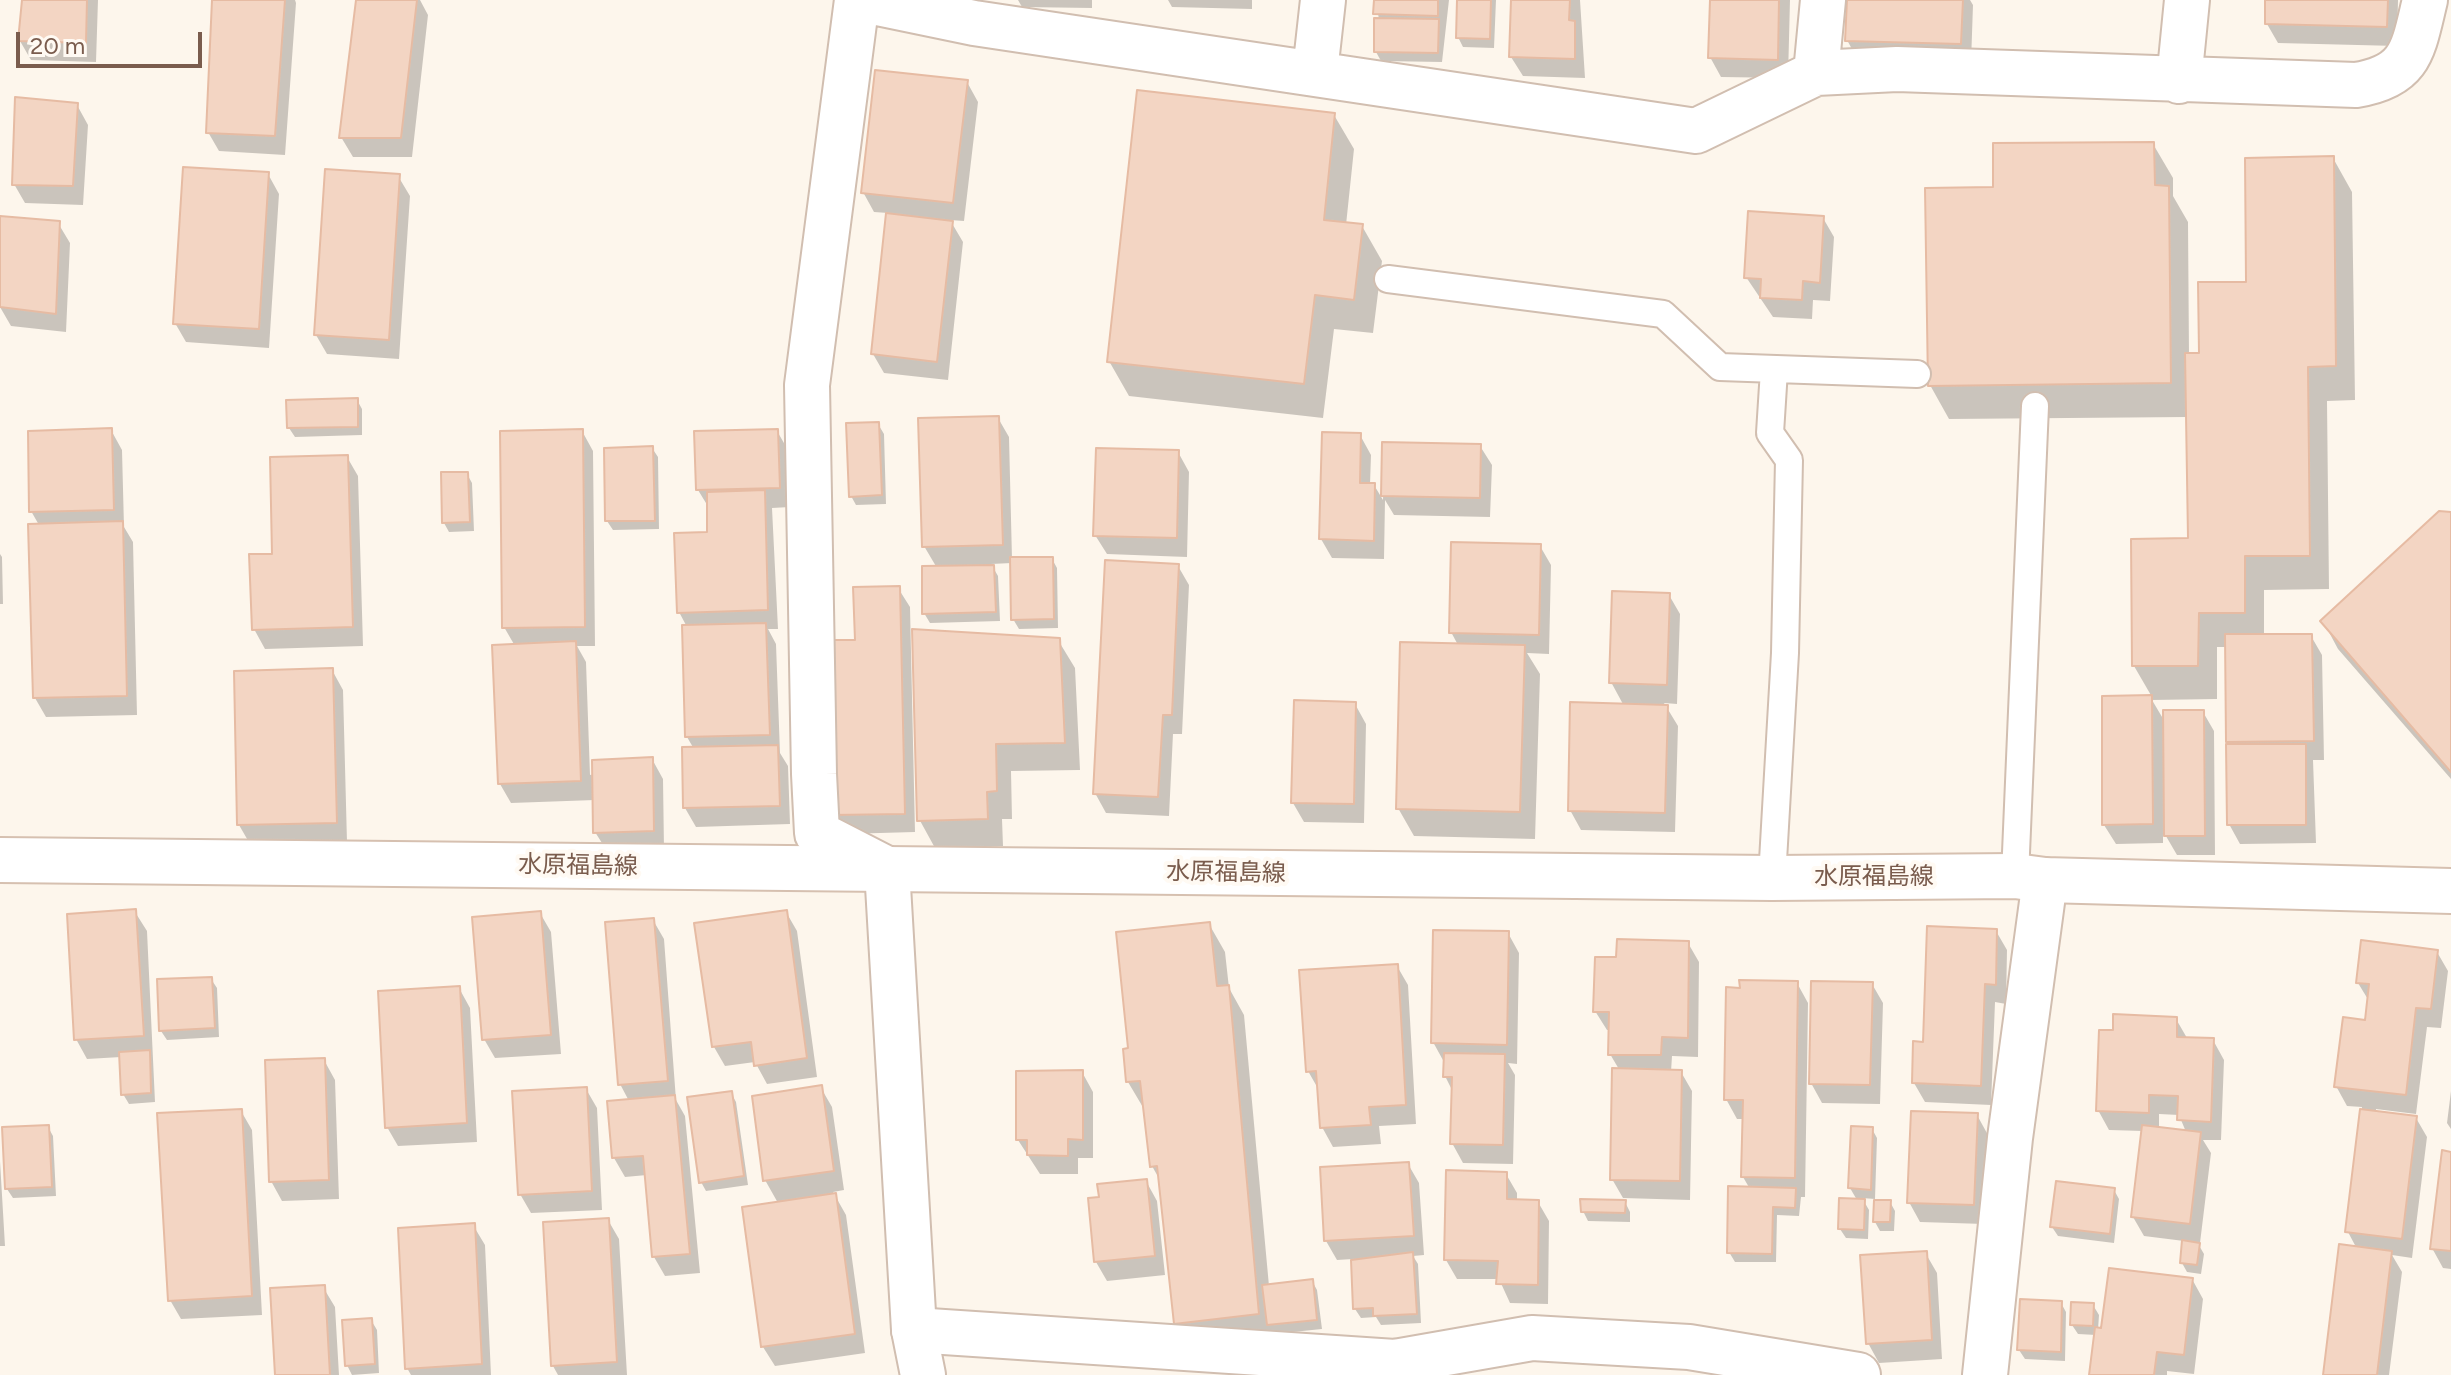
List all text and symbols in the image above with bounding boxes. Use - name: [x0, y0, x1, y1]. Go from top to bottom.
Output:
- scale bar: [20, 16, 206, 66]
- text: 20 m: [30, 31, 85, 60]
- street label: 水原福島線: [518, 851, 638, 881]
- street label: 水原福島線: [1166, 858, 1286, 888]
- street label: 水原福島線: [1814, 863, 1934, 891]

